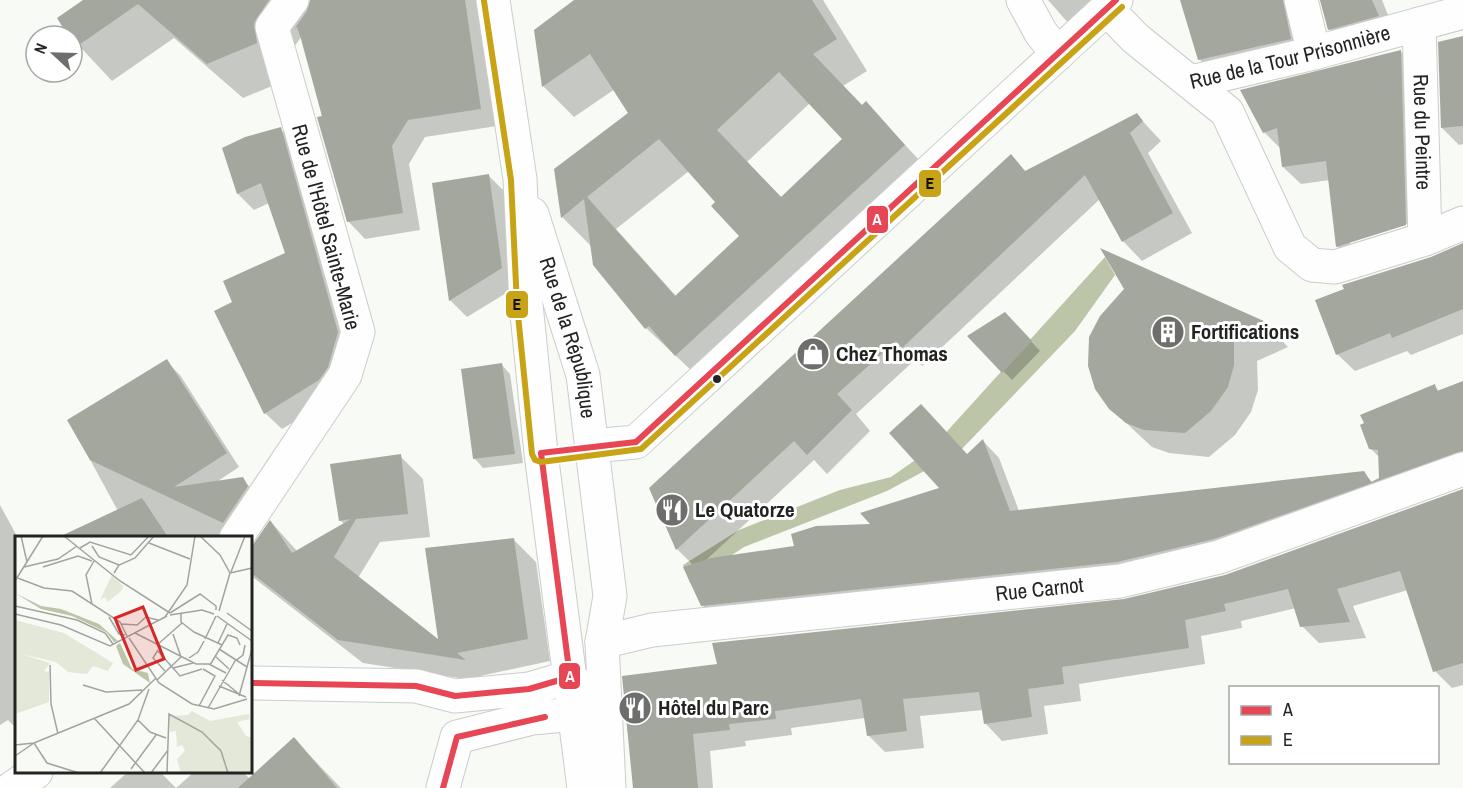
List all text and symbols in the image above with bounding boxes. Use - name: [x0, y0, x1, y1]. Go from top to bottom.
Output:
- street label: Rue de la Tour Prisonnière: [1187, 18, 1393, 96]
- north arrow: [24, 24, 84, 84]
- text: N: [28, 40, 52, 57]
- street label: Rue du Peintre: [1406, 74, 1439, 190]
- street label: Rue de l'Hôtel Sainte-Marie: [285, 121, 368, 333]
- line badge: E: [918, 169, 942, 198]
- text: E: [926, 172, 935, 194]
- line badge: A: [866, 205, 889, 234]
- text: A: [872, 208, 882, 230]
- street label: Rue de la République: [532, 253, 603, 420]
- line badge: E: [505, 290, 529, 319]
- text: E: [513, 293, 522, 315]
- building icon: Fortifications: [1150, 314, 1186, 350]
- place label: Fortifications: [1191, 317, 1299, 346]
- shop icon: Chez Thomas: [795, 336, 831, 372]
- place label: Chez Thomas: [836, 339, 948, 368]
- unlabelled marker: [711, 373, 723, 385]
- restaurant icon: Le Quatorze: [654, 492, 690, 528]
- place label: Le Quatorze: [695, 495, 795, 524]
- inset map: [15, 536, 252, 773]
- street label: Rue Carnot: [994, 570, 1085, 608]
- line badge: A: [558, 662, 581, 690]
- text: A: [565, 665, 575, 687]
- legend: [1229, 686, 1439, 764]
- restaurant icon: Hôtel du Parc: [617, 690, 653, 726]
- place label: Hôtel du Parc: [658, 693, 769, 722]
- text: A: [1282, 697, 1293, 722]
- text: E: [1283, 727, 1293, 752]

